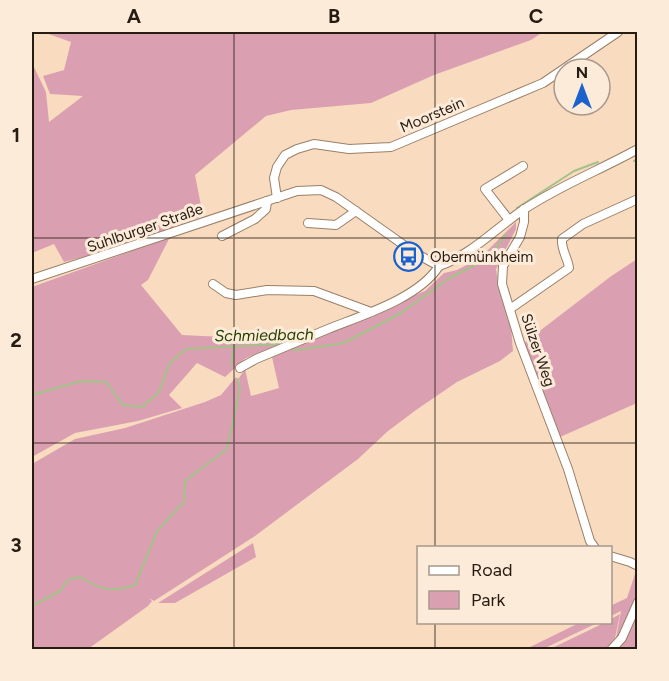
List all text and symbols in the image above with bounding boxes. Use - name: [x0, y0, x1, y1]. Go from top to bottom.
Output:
- text: A: [127, 4, 142, 28]
- text: B: [328, 4, 340, 28]
- text: C: [529, 4, 543, 28]
- north arrow: [552, 57, 612, 117]
- text: N: [576, 63, 588, 82]
- street label: Moorstein: [397, 93, 467, 137]
- text: 1: [12, 123, 20, 147]
- street label: Suhlburger Straße: [85, 200, 205, 256]
- bus stop icon: Obermünkheim: [393, 241, 425, 273]
- place label: Obermünkheim: [430, 248, 533, 266]
- street label: Sülzer Weg: [517, 311, 559, 389]
- water label: Schmiedbach: [214, 325, 314, 345]
- text: 2: [10, 328, 22, 352]
- text: 3: [10, 533, 22, 557]
- legend: [417, 546, 612, 624]
- text: Road: [471, 559, 512, 581]
- text: Park: [471, 589, 506, 611]

